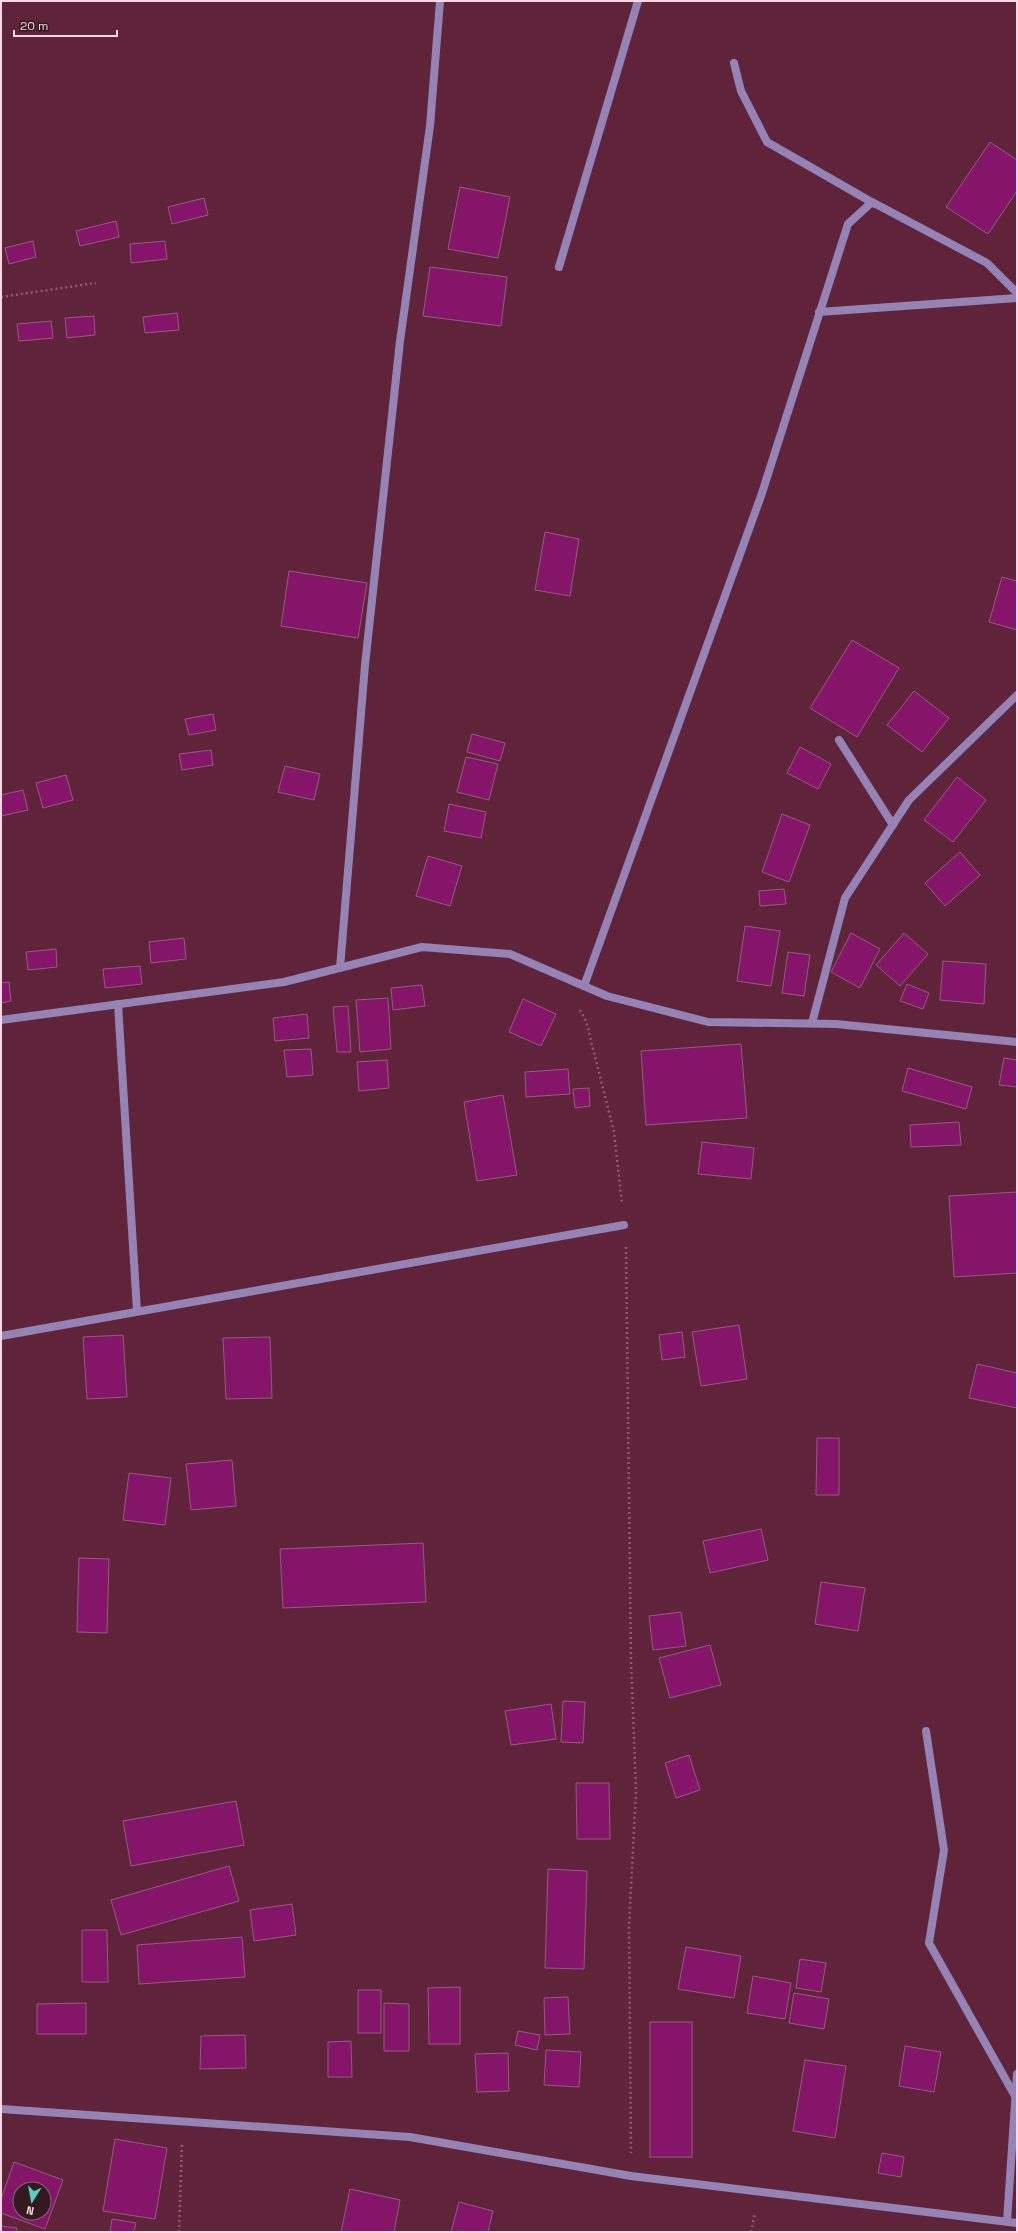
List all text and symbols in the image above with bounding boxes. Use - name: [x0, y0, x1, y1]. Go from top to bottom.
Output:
- scale bar: [14, 12, 117, 38]
- text: 20 m: [20, 18, 48, 34]
- north arrow: [12, 2181, 52, 2221]
- text: N: [25, 2203, 35, 2218]

